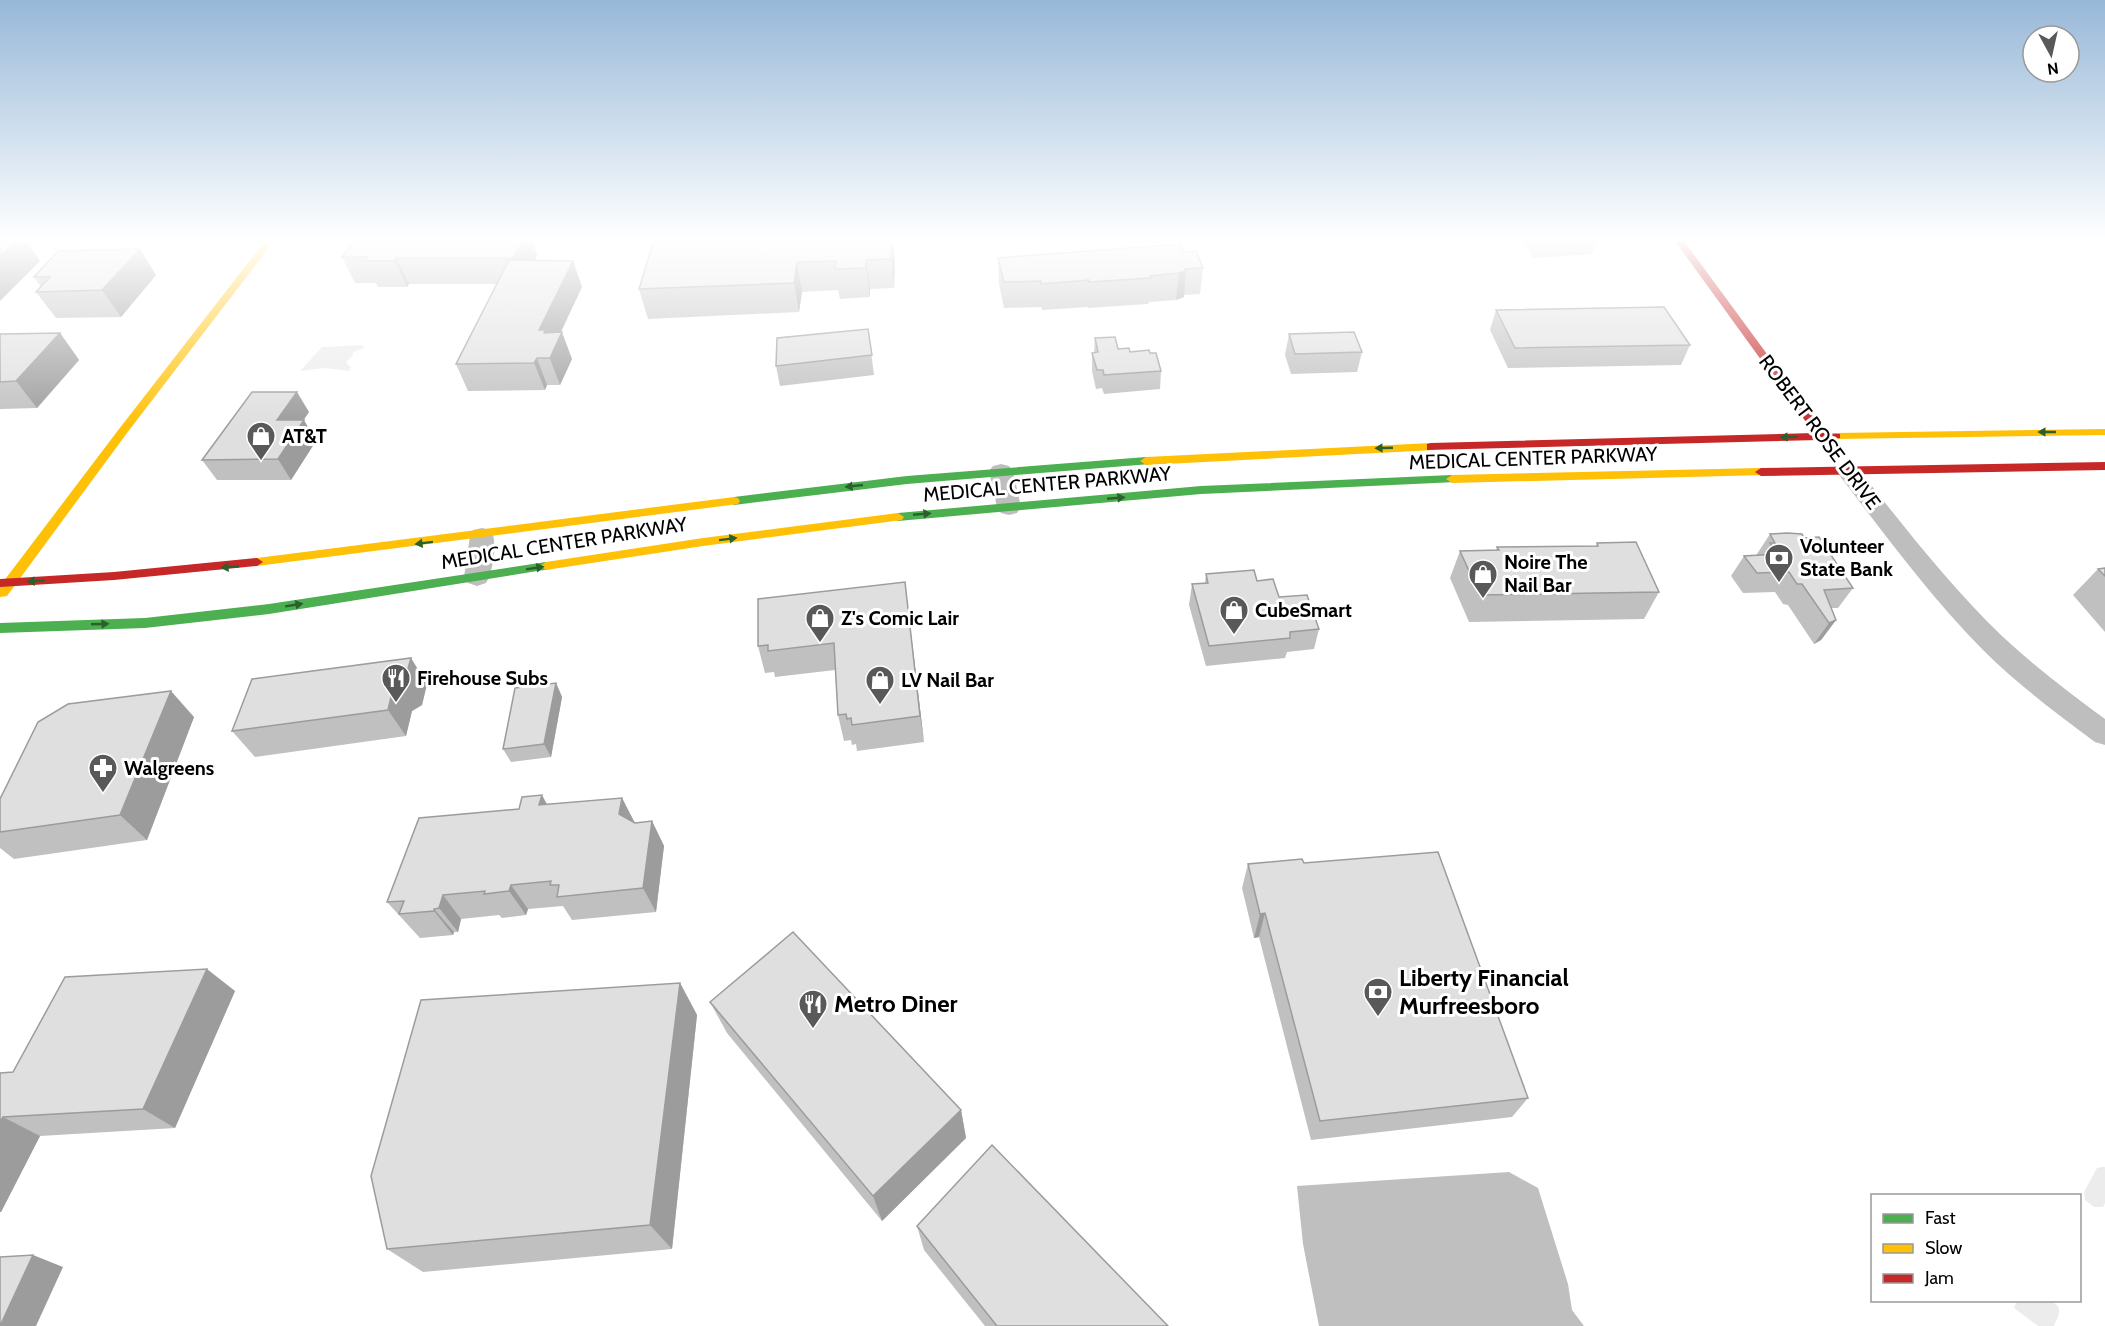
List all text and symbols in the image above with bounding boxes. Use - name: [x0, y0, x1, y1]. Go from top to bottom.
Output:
- north arrow: [2021, 24, 2081, 84]
- text: N: [2046, 58, 2060, 79]
- street label: ROBERT ROSE DRIVE: [1754, 350, 1886, 514]
- shop icon: AT&T: [245, 420, 277, 462]
- place label: AT&T: [282, 424, 327, 448]
- one-way arrow: [2037, 427, 2056, 437]
- one-way arrow: [1779, 433, 1798, 442]
- street label: MEDICAL CENTER PARKWAY: [1408, 442, 1658, 474]
- one-way arrow: [1374, 444, 1393, 453]
- street label: MEDICAL CENTER PARKWAY: [922, 461, 1173, 507]
- one-way arrow: [845, 481, 864, 491]
- one-way arrow: [1106, 493, 1125, 503]
- one-way arrow: [912, 509, 931, 519]
- street label: MEDICAL CENTER PARKWAY: [439, 512, 689, 574]
- one-way arrow: [719, 534, 738, 543]
- place label: Volunteer State Bank: [1800, 534, 1893, 581]
- one-way arrow: [414, 538, 433, 548]
- bank icon: Volunteer State Bank: [1763, 542, 1795, 584]
- place label: Noire The Nail Bar: [1504, 550, 1588, 597]
- shop icon: Noire The Nail Bar: [1467, 558, 1499, 600]
- one-way arrow: [221, 562, 240, 572]
- one-way arrow: [526, 563, 545, 572]
- one-way arrow: [26, 577, 45, 586]
- shop icon: CubeSmart: [1218, 594, 1250, 636]
- place label: CubeSmart: [1255, 598, 1352, 622]
- one-way arrow: [285, 600, 304, 609]
- shop icon: Z's Comic Lair: [804, 602, 836, 644]
- place label: Z's Comic Lair: [841, 606, 959, 630]
- one-way arrow: [91, 620, 110, 629]
- restaurant icon: Firehouse Subs: [380, 662, 412, 704]
- shop icon: LV Nail Bar: [864, 664, 896, 706]
- place label: Firehouse Subs: [417, 666, 548, 690]
- place label: LV Nail Bar: [901, 668, 994, 692]
- pharmacy icon: Walgreens: [87, 752, 119, 794]
- place label: Walgreens: [124, 756, 214, 780]
- place label: Liberty Financial Murfreesboro: [1399, 963, 1569, 1020]
- bank icon: Liberty Financial Murfreesboro: [1362, 976, 1394, 1018]
- restaurant icon: Metro Diner: [797, 988, 829, 1030]
- place label: Metro Diner: [834, 989, 958, 1018]
- legend: [1871, 1194, 2081, 1302]
- text: Fast: [1925, 1207, 1956, 1229]
- text: Slow: [1925, 1237, 1962, 1259]
- text: Jam: [1924, 1267, 1954, 1289]

